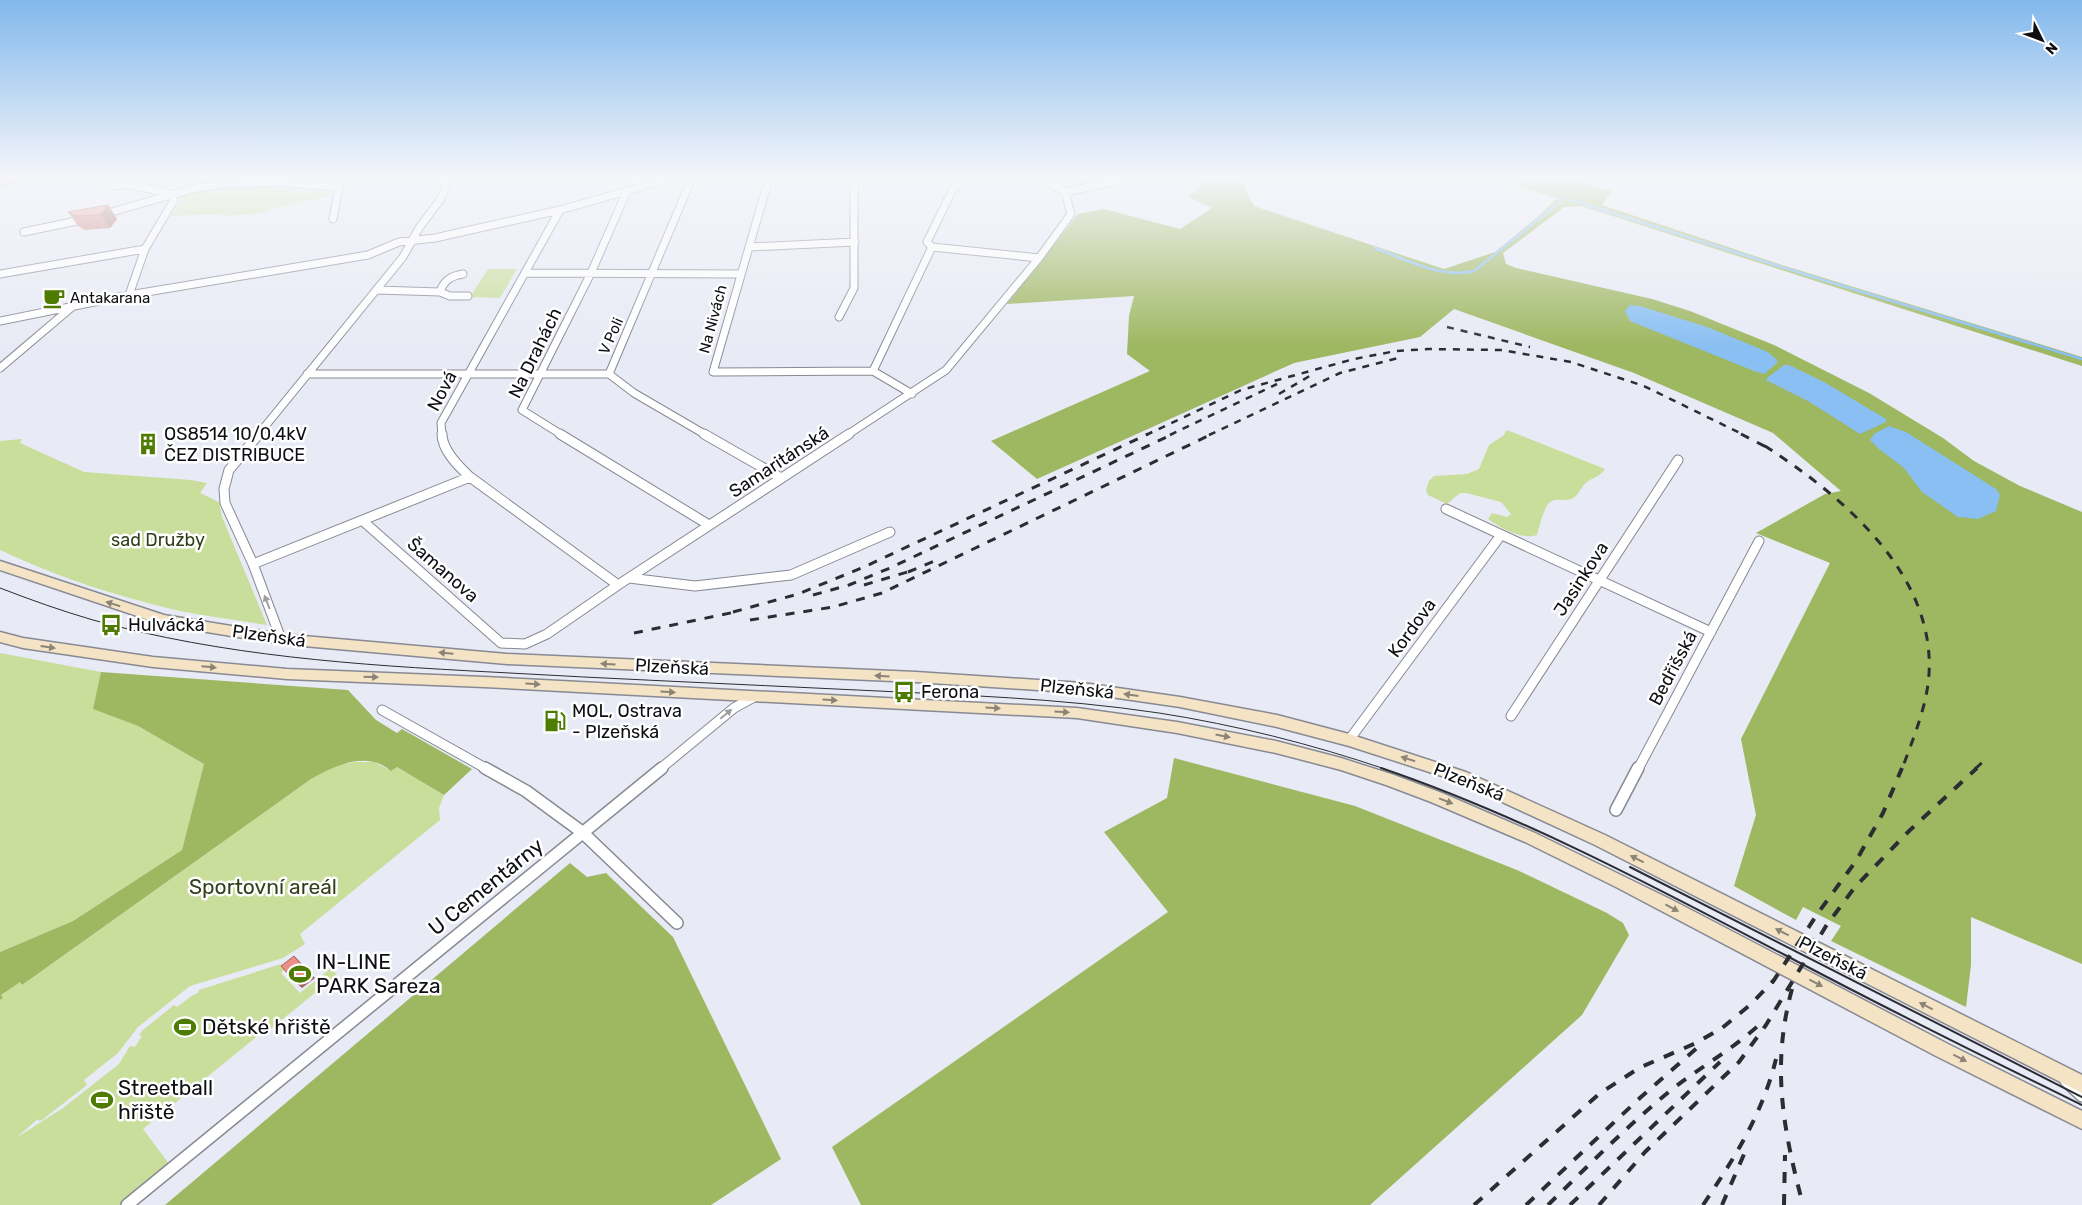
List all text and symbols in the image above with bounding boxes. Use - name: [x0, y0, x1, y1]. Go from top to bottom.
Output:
- north arrow: [2017, 15, 2067, 65]
- text: N: [2042, 39, 2061, 58]
- street label: Na Nivách: [695, 283, 731, 355]
- cafe icon: Antakarana: [41, 285, 67, 311]
- place label: Antakarana: [70, 289, 150, 307]
- street label: Na Drahách: [504, 304, 566, 402]
- street label: V Poli: [595, 315, 627, 357]
- street label: Nová: [422, 367, 462, 415]
- street label: Samaritánská: [725, 422, 833, 502]
- place label: OS8514 10/0,4kV ČEZ DISTRIBUCE: [164, 423, 307, 466]
- building icon: OS8514 10/0,4kV ČEZ DISTRIBUCE: [135, 431, 161, 457]
- park label: sad Družby: [111, 529, 205, 551]
- street label: Šamanova: [403, 533, 483, 607]
- street label: Jasinkova: [1549, 538, 1613, 620]
- one-way arrow: [263, 594, 270, 609]
- street label: Kordova: [1383, 594, 1441, 662]
- one-way arrow: [106, 599, 121, 607]
- bus stop icon: Hulvácká: [98, 612, 124, 638]
- place label: Hulvácká: [128, 614, 205, 636]
- street label: Plzeňská: [231, 620, 307, 652]
- street label: Bedřišská: [1644, 627, 1702, 709]
- one-way arrow: [40, 643, 56, 651]
- one-way arrow: [438, 649, 454, 657]
- street label: Plzeňská: [634, 654, 710, 680]
- one-way arrow: [600, 659, 616, 667]
- one-way arrow: [201, 663, 217, 671]
- one-way arrow: [874, 671, 890, 679]
- one-way arrow: [363, 674, 379, 682]
- street label: Plzeňská: [1039, 674, 1115, 704]
- bus stop icon: Ferona: [891, 679, 917, 705]
- one-way arrow: [526, 681, 542, 689]
- place label: Ferona: [921, 681, 979, 703]
- one-way arrow: [660, 689, 676, 697]
- one-way arrow: [1123, 691, 1139, 699]
- one-way arrow: [823, 697, 839, 705]
- place label: MOL, Ostrava - Plzeňská: [572, 700, 682, 743]
- one-way arrow: [985, 705, 1001, 713]
- fuel station icon: MOL, Ostrava - Plzeňská: [542, 708, 568, 734]
- one-way arrow: [719, 709, 732, 720]
- one-way arrow: [1055, 709, 1071, 717]
- one-way arrow: [1215, 732, 1230, 740]
- one-way arrow: [1400, 755, 1415, 763]
- street label: Plzeňská: [1430, 758, 1508, 806]
- one-way arrow: [1438, 798, 1453, 805]
- street label: U Cementárny: [423, 832, 548, 941]
- one-way arrow: [1630, 854, 1644, 862]
- park label: Sportovní areál: [189, 874, 337, 899]
- one-way arrow: [1665, 904, 1679, 912]
- one-way arrow: [1775, 928, 1789, 936]
- street label: Plzeňská: [1795, 931, 1871, 985]
- place label: IN-LINE PARK Sareza: [316, 949, 440, 998]
- sports icon: IN-LINE PARK Sareza: [287, 961, 313, 987]
- one-way arrow: [1809, 979, 1823, 987]
- one-way arrow: [1919, 1002, 1934, 1010]
- sports icon: Dětské hřiště: [172, 1014, 198, 1040]
- place label: Dětské hřiště: [202, 1014, 331, 1039]
- one-way arrow: [1953, 1054, 1967, 1062]
- place label: Streetball hřiště: [118, 1075, 213, 1124]
- sports icon: Streetball hřiště: [89, 1087, 115, 1113]

